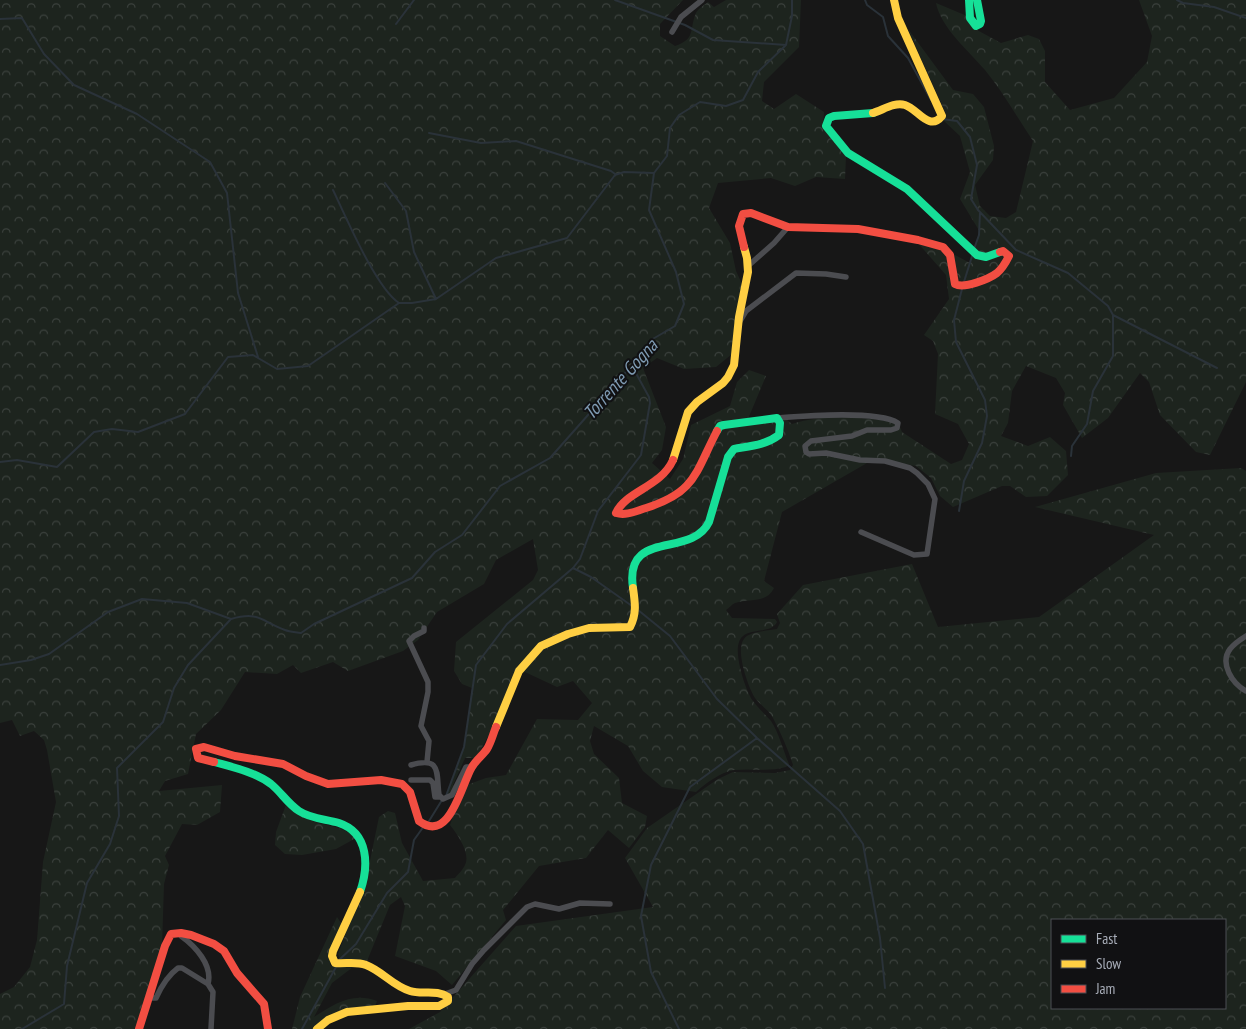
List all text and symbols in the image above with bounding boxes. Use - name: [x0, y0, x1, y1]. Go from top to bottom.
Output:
- water label: Torrente Gogna: [578, 333, 663, 424]
- legend: [1051, 919, 1226, 1009]
- text: Fast: [1096, 929, 1117, 948]
- text: Slow: [1096, 954, 1121, 973]
- text: Jam: [1095, 979, 1115, 998]

